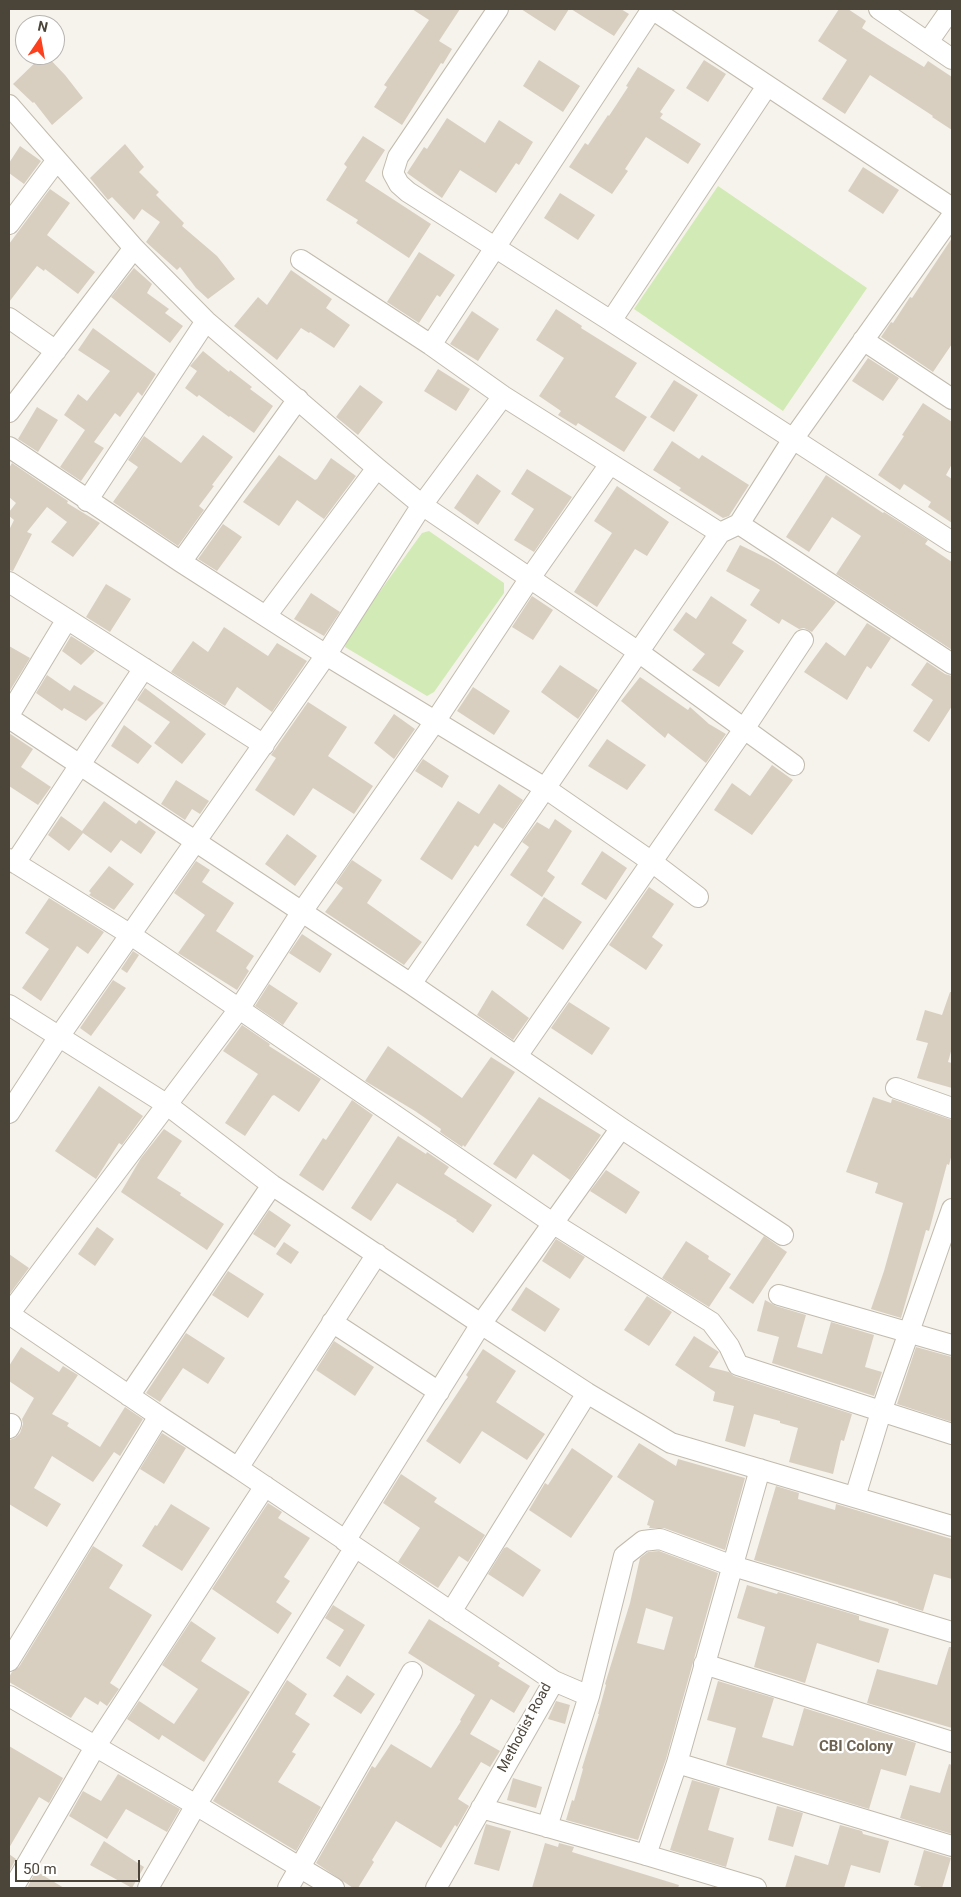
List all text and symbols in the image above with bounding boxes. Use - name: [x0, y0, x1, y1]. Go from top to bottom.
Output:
- north arrow: [15, 15, 65, 65]
- text: N: [36, 17, 49, 35]
- street label: Methodist Road: [494, 1681, 556, 1775]
- district label: CBI Colony: [819, 1738, 893, 1756]
- scale bar: [18, 1850, 142, 1882]
- text: 50 m: [23, 1860, 57, 1878]

